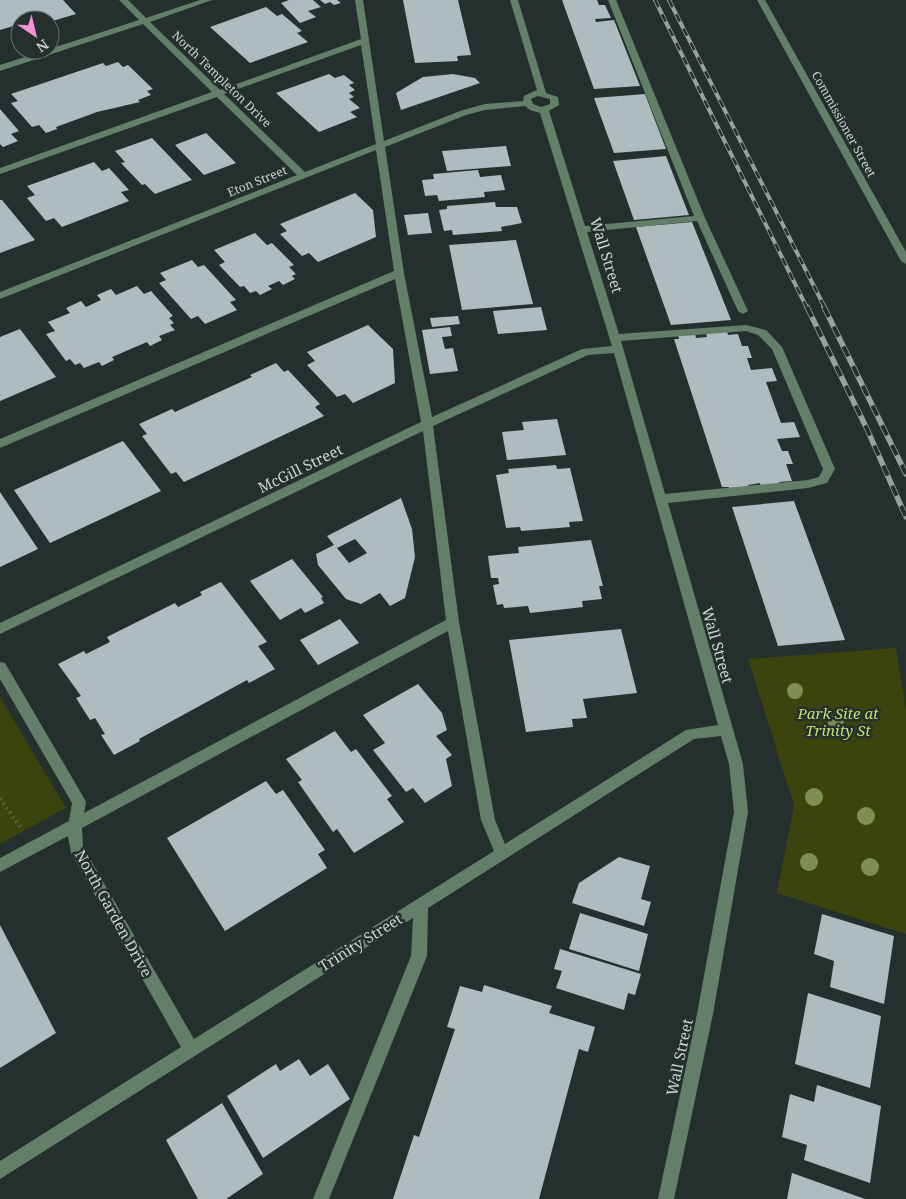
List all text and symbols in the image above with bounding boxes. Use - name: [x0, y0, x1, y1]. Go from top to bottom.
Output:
- north arrow: [10, 10, 60, 60]
- street label: North Templeton Drive: [169, 27, 275, 131]
- text: N: [33, 35, 53, 57]
- street label: Commissioner Street: [808, 68, 880, 180]
- street label: Eton Street: [225, 161, 289, 201]
- street label: Wall Street: [586, 215, 628, 295]
- street label: McGill Street: [254, 439, 346, 497]
- street label: Wall Street: [698, 605, 738, 685]
- park label: Park Site at Trinity St: [796, 703, 879, 740]
- street label: North Garden Drive: [71, 846, 157, 980]
- street label: Trinity Street: [314, 908, 406, 976]
- street label: Wall Street: [661, 1017, 697, 1097]

